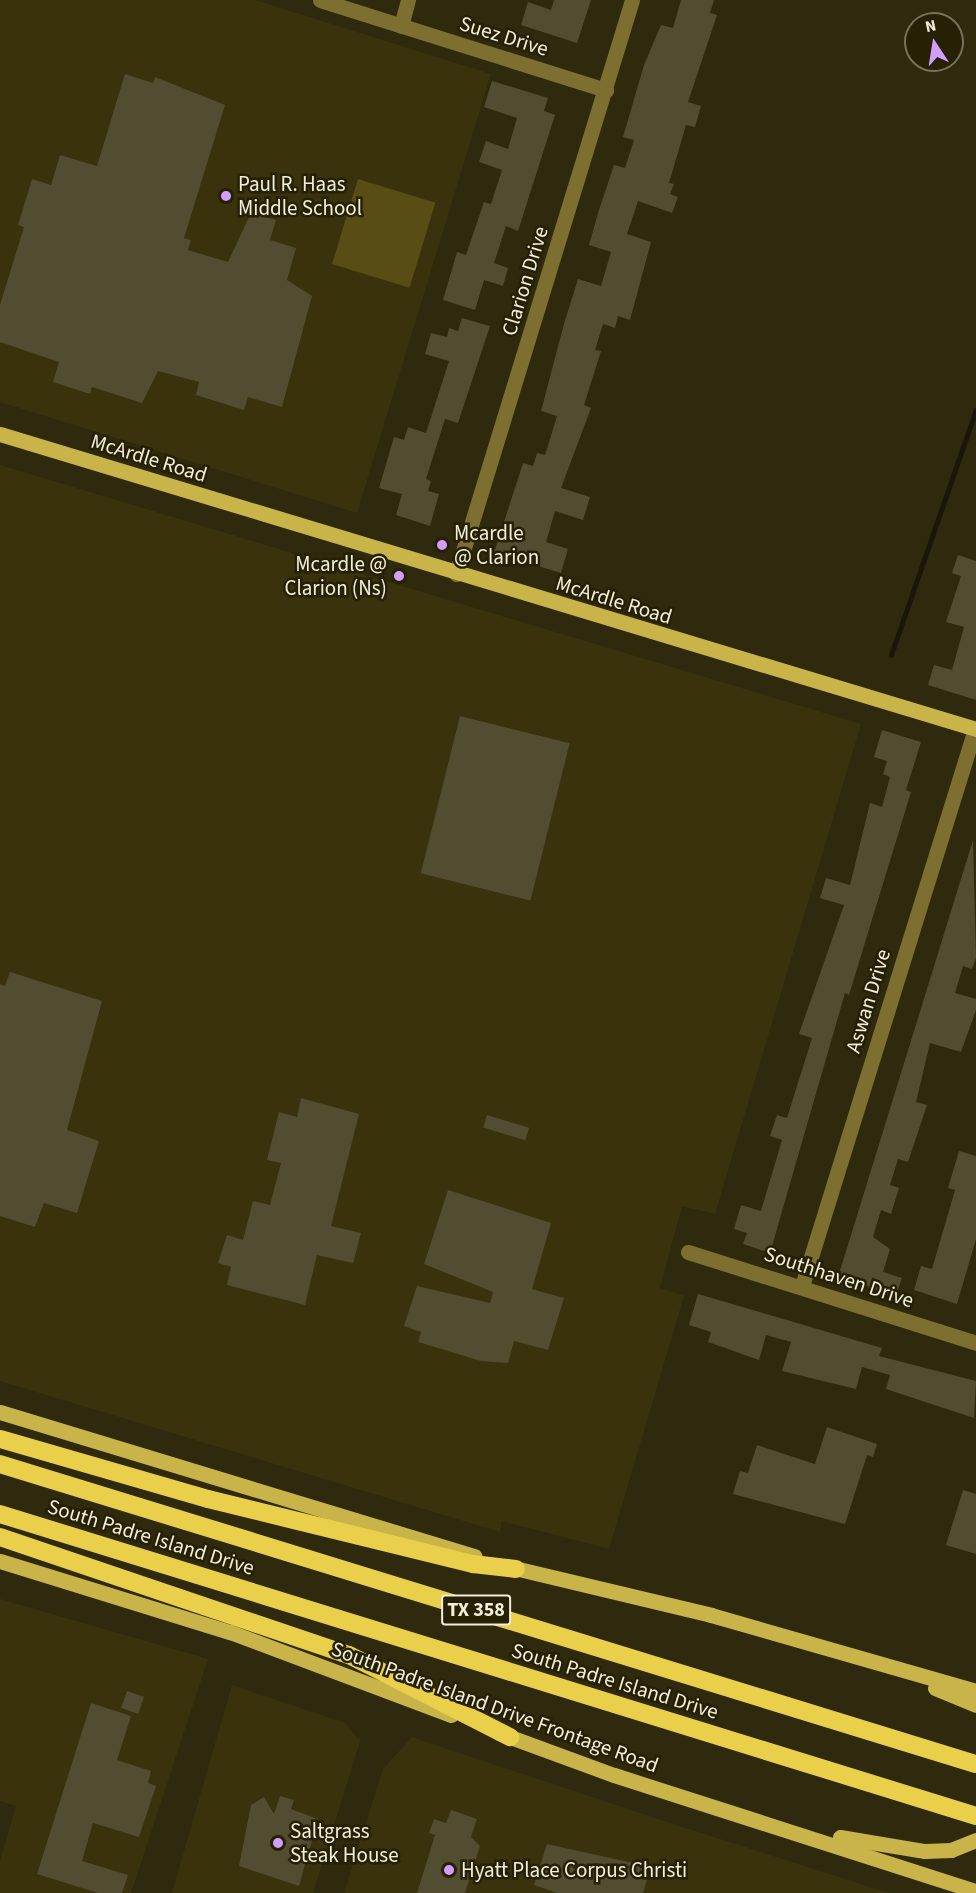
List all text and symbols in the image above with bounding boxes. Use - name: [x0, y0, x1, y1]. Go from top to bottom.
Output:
- street label: Suez Drive: [456, 11, 552, 61]
- north arrow: [904, 12, 964, 72]
- text: N: [923, 14, 938, 38]
- place label: Paul R. Haas Middle School: [238, 171, 362, 221]
- marker: Paul R. Haas Middle School: [219, 189, 233, 203]
- street label: Clarion Drive: [496, 223, 554, 339]
- street label: McArdle Road: [88, 428, 210, 488]
- place label: Mcardle @ Clarion: [454, 520, 539, 570]
- marker: Mcardle @ Clarion: [435, 538, 449, 552]
- place label: Mcardle @ Clarion (Ns): [284, 551, 387, 601]
- marker: Mcardle @ Clarion (Ns): [392, 569, 406, 583]
- street label: McArdle Road: [553, 570, 675, 630]
- street label: Aswan Drive: [840, 946, 896, 1056]
- street label: Southhaven Drive: [761, 1241, 917, 1313]
- street label: South Padre Island Drive: [45, 1494, 257, 1580]
- road number: TX 358: [440, 1593, 512, 1627]
- street label: South Padre Island Drive Frontage Road: [328, 1636, 662, 1778]
- street label: South Padre Island Drive: [509, 1638, 721, 1724]
- place label: Saltgrass Steak House: [290, 1818, 399, 1868]
- marker: Saltgrass Steak House: [271, 1836, 285, 1850]
- place label: Hyatt Place Corpus Christi: [461, 1857, 687, 1883]
- marker: Hyatt Place Corpus Christi: [442, 1863, 456, 1877]

